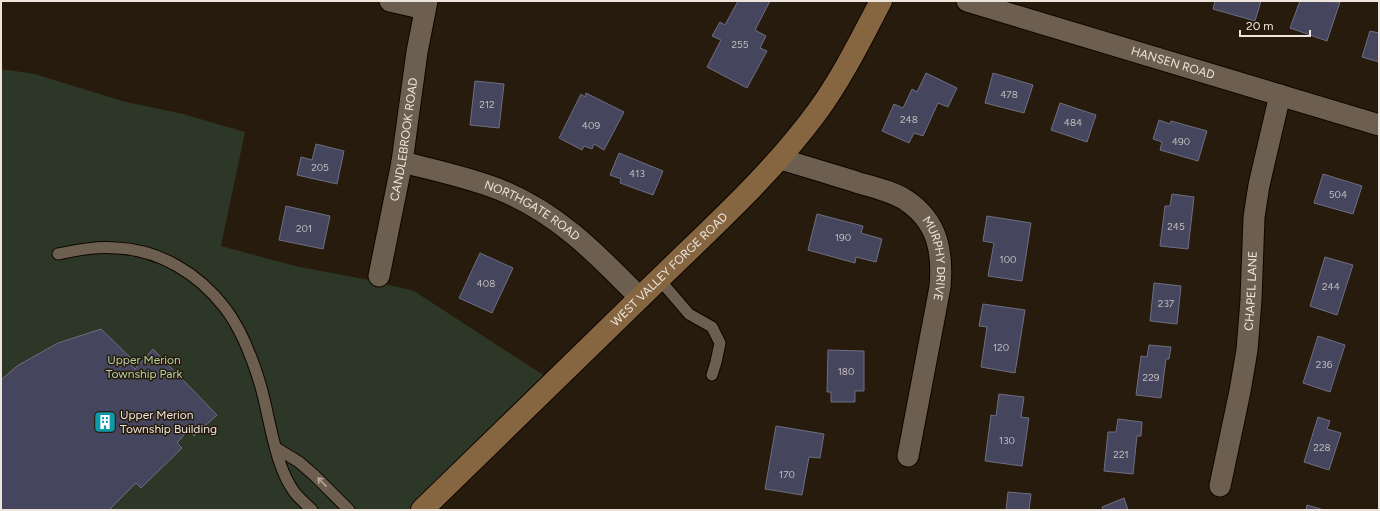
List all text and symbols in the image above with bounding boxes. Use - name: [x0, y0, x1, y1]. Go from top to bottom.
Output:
- scale bar: [1240, 12, 1310, 38]
- text: 20 m: [1246, 19, 1274, 33]
- house number: 255: [731, 38, 749, 51]
- street label: HANSEN ROAD: [1129, 44, 1216, 82]
- street label: CANDLEBROOK ROAD: [387, 77, 420, 202]
- house number: 478: [1000, 88, 1018, 101]
- house number: 212: [479, 98, 495, 111]
- house number: 248: [900, 113, 918, 126]
- house number: 484: [1064, 116, 1082, 129]
- house number: 409: [582, 119, 600, 132]
- house number: 490: [1172, 135, 1190, 148]
- house number: 205: [311, 161, 329, 174]
- house number: 413: [629, 167, 645, 180]
- street label: NORTHGATE ROAD: [482, 178, 583, 244]
- house number: 504: [1329, 188, 1347, 201]
- street label: WEST VALLEY FORGE ROAD: [608, 210, 730, 329]
- street label: MURPHY DRIVE: [919, 214, 948, 302]
- house number: 245: [1167, 220, 1185, 233]
- house number: 201: [296, 222, 312, 235]
- house number: 190: [835, 231, 851, 244]
- street label: CHAPEL LANE: [1242, 251, 1260, 331]
- house number: 100: [1000, 253, 1016, 266]
- house number: 408: [477, 277, 495, 290]
- house number: 244: [1322, 280, 1340, 293]
- house number: 237: [1158, 297, 1175, 310]
- house number: 120: [993, 341, 1009, 354]
- park label: Upper Merion Township Park: [106, 353, 183, 381]
- house number: 236: [1316, 358, 1333, 371]
- house number: 180: [838, 365, 854, 378]
- house number: 229: [1143, 371, 1160, 384]
- place label: Upper Merion Township Building: [120, 408, 217, 436]
- building icon: Upper Merion Township Building: [92, 409, 118, 435]
- house number: 130: [999, 434, 1015, 447]
- house number: 228: [1313, 441, 1331, 454]
- house number: 221: [1113, 448, 1129, 461]
- house number: 170: [779, 468, 795, 481]
- one-way arrow: [317, 477, 327, 487]

